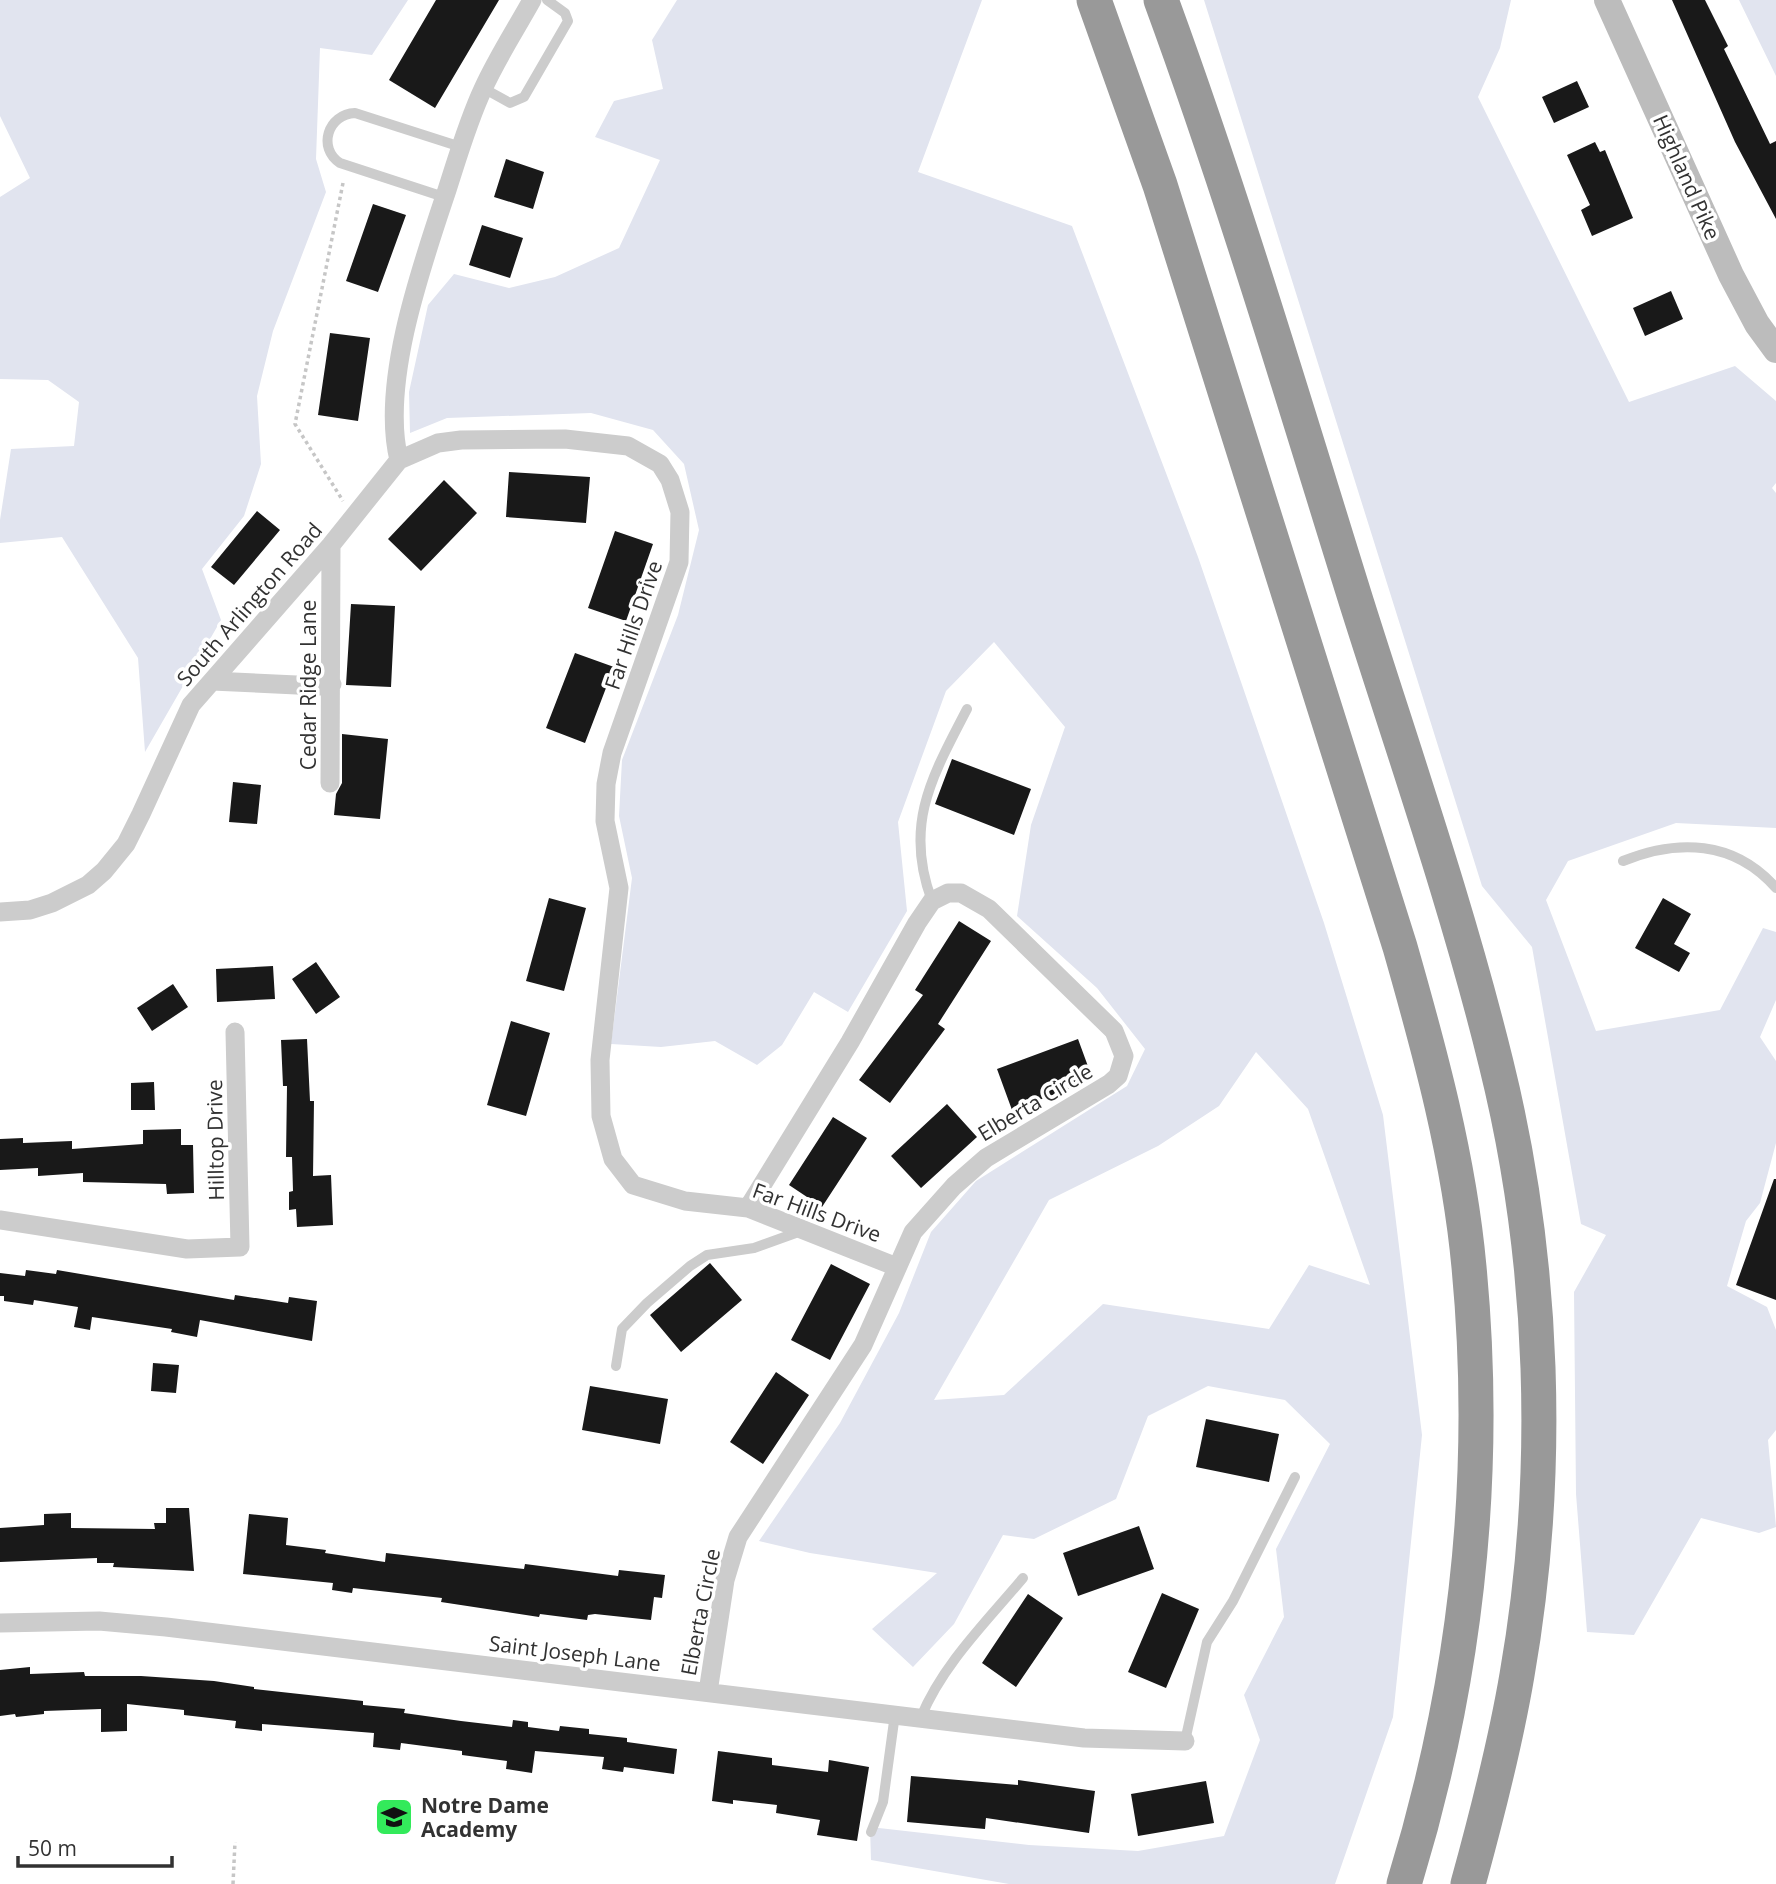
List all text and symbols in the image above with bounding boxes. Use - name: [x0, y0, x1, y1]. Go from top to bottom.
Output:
- street label: Highland Pike: [1647, 110, 1727, 244]
- street label: South Arlington Road: [170, 516, 328, 692]
- street label: Far Hills Drive: [598, 557, 668, 693]
- street label: Cedar Ridge Lane: [294, 600, 322, 770]
- street label: Elberta Circle: [972, 1057, 1098, 1147]
- street label: Hilltop Drive: [200, 1079, 230, 1201]
- street label: Far Hills Drive: [749, 1176, 885, 1248]
- street label: Elberta Circle: [674, 1546, 726, 1678]
- street label: Saint Joseph Lane: [488, 1629, 662, 1677]
- place label: Notre Dame Academy: [421, 1791, 549, 1843]
- school or university icon: Notre Dame Academy: [373, 1796, 415, 1838]
- scale bar: [18, 1825, 172, 1869]
- text: 50 m: [28, 1834, 77, 1862]

